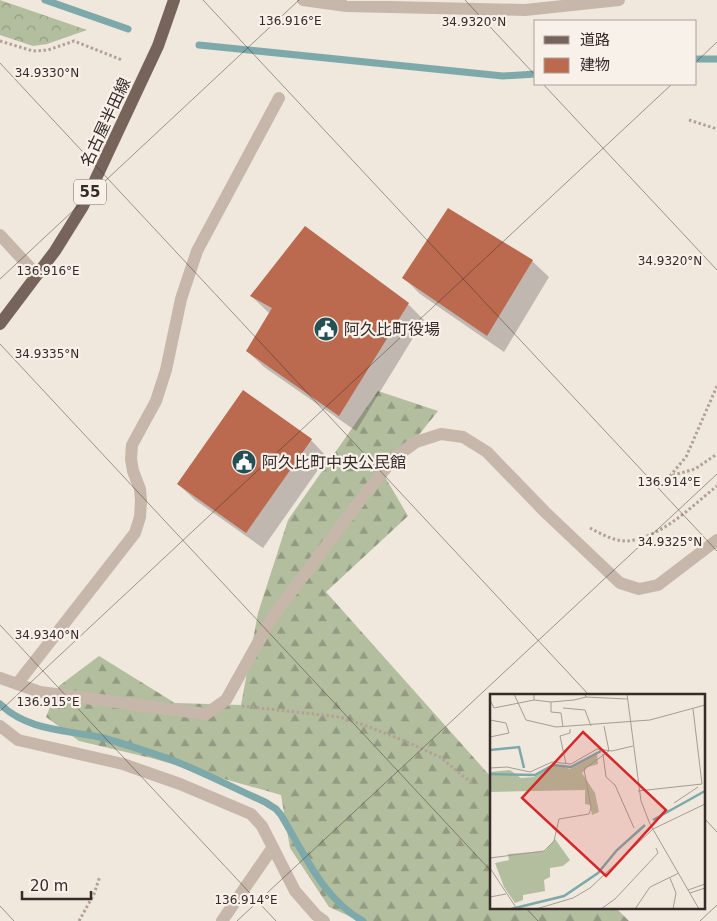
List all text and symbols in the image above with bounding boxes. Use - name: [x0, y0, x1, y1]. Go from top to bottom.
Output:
- text: 136.916°E: [258, 14, 322, 28]
- text: 34.9320°N: [442, 15, 506, 29]
- legend: [534, 20, 697, 85]
- text: 道路: [580, 31, 610, 49]
- text: 建物: [580, 56, 610, 74]
- text: 34.9330°N: [15, 66, 79, 80]
- street label: 名古屋半田線: [77, 75, 134, 170]
- road number: 55: [74, 180, 106, 204]
- text: 34.9320°N: [638, 254, 702, 268]
- text: 136.916°E: [16, 264, 80, 278]
- public building icon: 阿久比町役場: [313, 316, 339, 342]
- place label: 阿久比町役場: [344, 320, 440, 339]
- text: 34.9335°N: [15, 347, 79, 361]
- public building icon: 阿久比町中央公民館: [231, 449, 257, 475]
- place label: 阿久比町中央公民館: [262, 453, 406, 472]
- text: 136.914°E: [637, 475, 701, 489]
- text: 34.9325°N: [638, 535, 702, 549]
- text: 34.9340°N: [15, 628, 79, 642]
- inset map: [490, 694, 704, 908]
- text: 136.915°E: [16, 695, 80, 709]
- scale bar: [22, 868, 91, 900]
- text: 20 m: [30, 877, 68, 895]
- text: 136.914°E: [214, 893, 278, 907]

